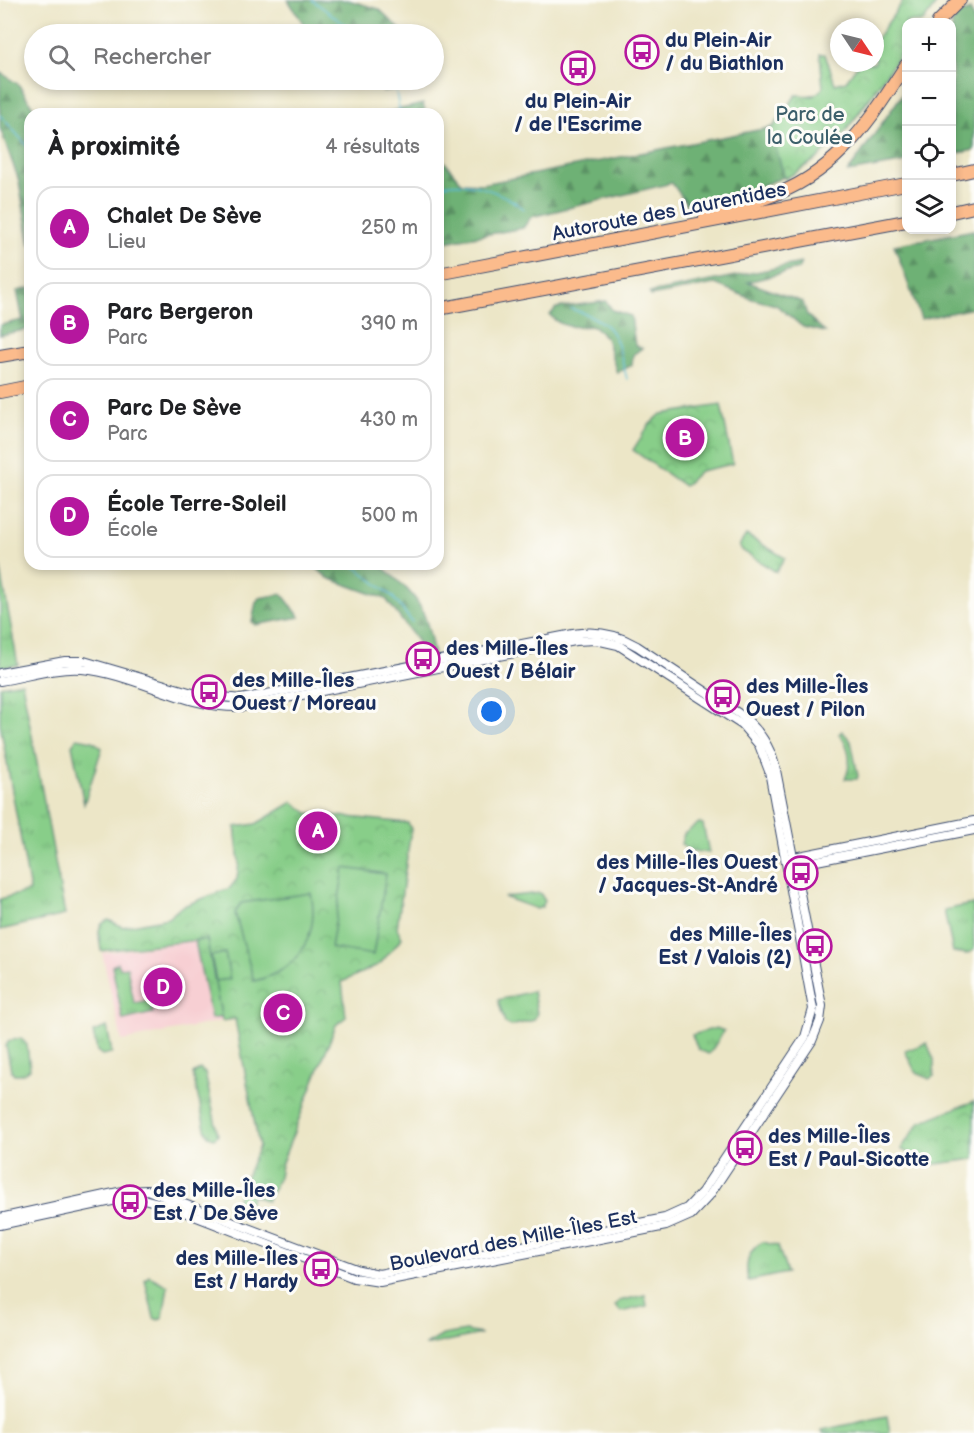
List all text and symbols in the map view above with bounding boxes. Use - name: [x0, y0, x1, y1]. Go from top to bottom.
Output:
- north arrow: [830, 18, 884, 72]
- map controls: [902, 18, 956, 234]
- button: +: [902, 18, 956, 72]
- search box: [24, 24, 444, 90]
- place label: du Plein-Air / du Biathlon: [665, 29, 784, 76]
- bus stop icon: du Plein-Air / du Biathlon: [624, 34, 660, 70]
- icon: search: [45, 41, 78, 74]
- text: Rechercher: [93, 44, 211, 71]
- bus stop icon: du Plein-Air / de l'Escrime: [560, 50, 596, 86]
- button: −: [902, 72, 956, 126]
- place label: du Plein-Air / de l'Escrime: [514, 90, 642, 137]
- park label: Parc de la Coulée: [767, 103, 853, 150]
- button: locate: [902, 126, 956, 180]
- text: À proximité: [48, 132, 180, 163]
- text: 4 résultats: [325, 135, 420, 159]
- street label: Autoroute des Laurentides: [550, 177, 788, 246]
- button: layers: [902, 180, 956, 234]
- text: Chalet De Sève: [107, 203, 262, 230]
- text: A: [63, 216, 76, 240]
- text: 250 m: [361, 216, 418, 240]
- text: Lieu: [107, 230, 146, 254]
- text: Parc Bergeron: [107, 299, 253, 326]
- text: B: [62, 312, 77, 336]
- text: 390 m: [360, 312, 418, 336]
- text: Parc: [107, 326, 148, 350]
- text: Parc De Sève: [107, 395, 242, 422]
- text: C: [62, 408, 77, 432]
- text: 430 m: [360, 408, 418, 432]
- pin: B: [666, 416, 704, 460]
- text: Parc: [107, 422, 148, 446]
- text: École Terre-Soleil: [107, 491, 286, 518]
- text: D: [63, 504, 76, 528]
- text: 500 m: [361, 504, 418, 528]
- text: École: [107, 518, 158, 542]
- place label: des Mille-Îles Ouest / Bélair: [446, 635, 577, 684]
- bus stop icon: des Mille-Îles Ouest / Bélair: [405, 641, 441, 677]
- place label: des Mille-Îles Ouest / Moreau: [232, 667, 377, 716]
- place label: des Mille-Îles Ouest / Pilon: [746, 673, 869, 722]
- bus stop icon: des Mille-Îles Ouest / Moreau: [191, 674, 227, 710]
- bus stop icon: des Mille-Îles Ouest / Pilon: [705, 679, 741, 715]
- your location: [477, 697, 506, 726]
- pin: A: [298, 808, 338, 854]
- place label: des Mille-Îles Ouest / Jacques-St-André: [596, 849, 778, 898]
- bus stop icon: des Mille-Îles Ouest / Jacques-St-André: [783, 855, 819, 891]
- place label: des Mille-Îles Est / Valois (2): [658, 921, 792, 970]
- bus stop icon: des Mille-Îles Est / Valois (2): [797, 928, 833, 964]
- pin: D: [144, 964, 182, 1010]
- pin: C: [264, 990, 302, 1036]
- place label: des Mille-Îles Est / Paul-Sicotte: [768, 1123, 929, 1172]
- bus stop icon: des Mille-Îles Est / Paul-Sicotte: [727, 1130, 763, 1166]
- place label: des Mille-Îles Est / De Sève: [153, 1177, 278, 1226]
- bus stop icon: des Mille-Îles Est / De Sève: [112, 1184, 148, 1220]
- street label: Boulevard des Mille-Îles Est: [387, 1204, 639, 1277]
- place label: des Mille-Îles Est / Hardy: [176, 1245, 299, 1294]
- bus stop icon: des Mille-Îles Est / Hardy: [303, 1251, 339, 1287]

